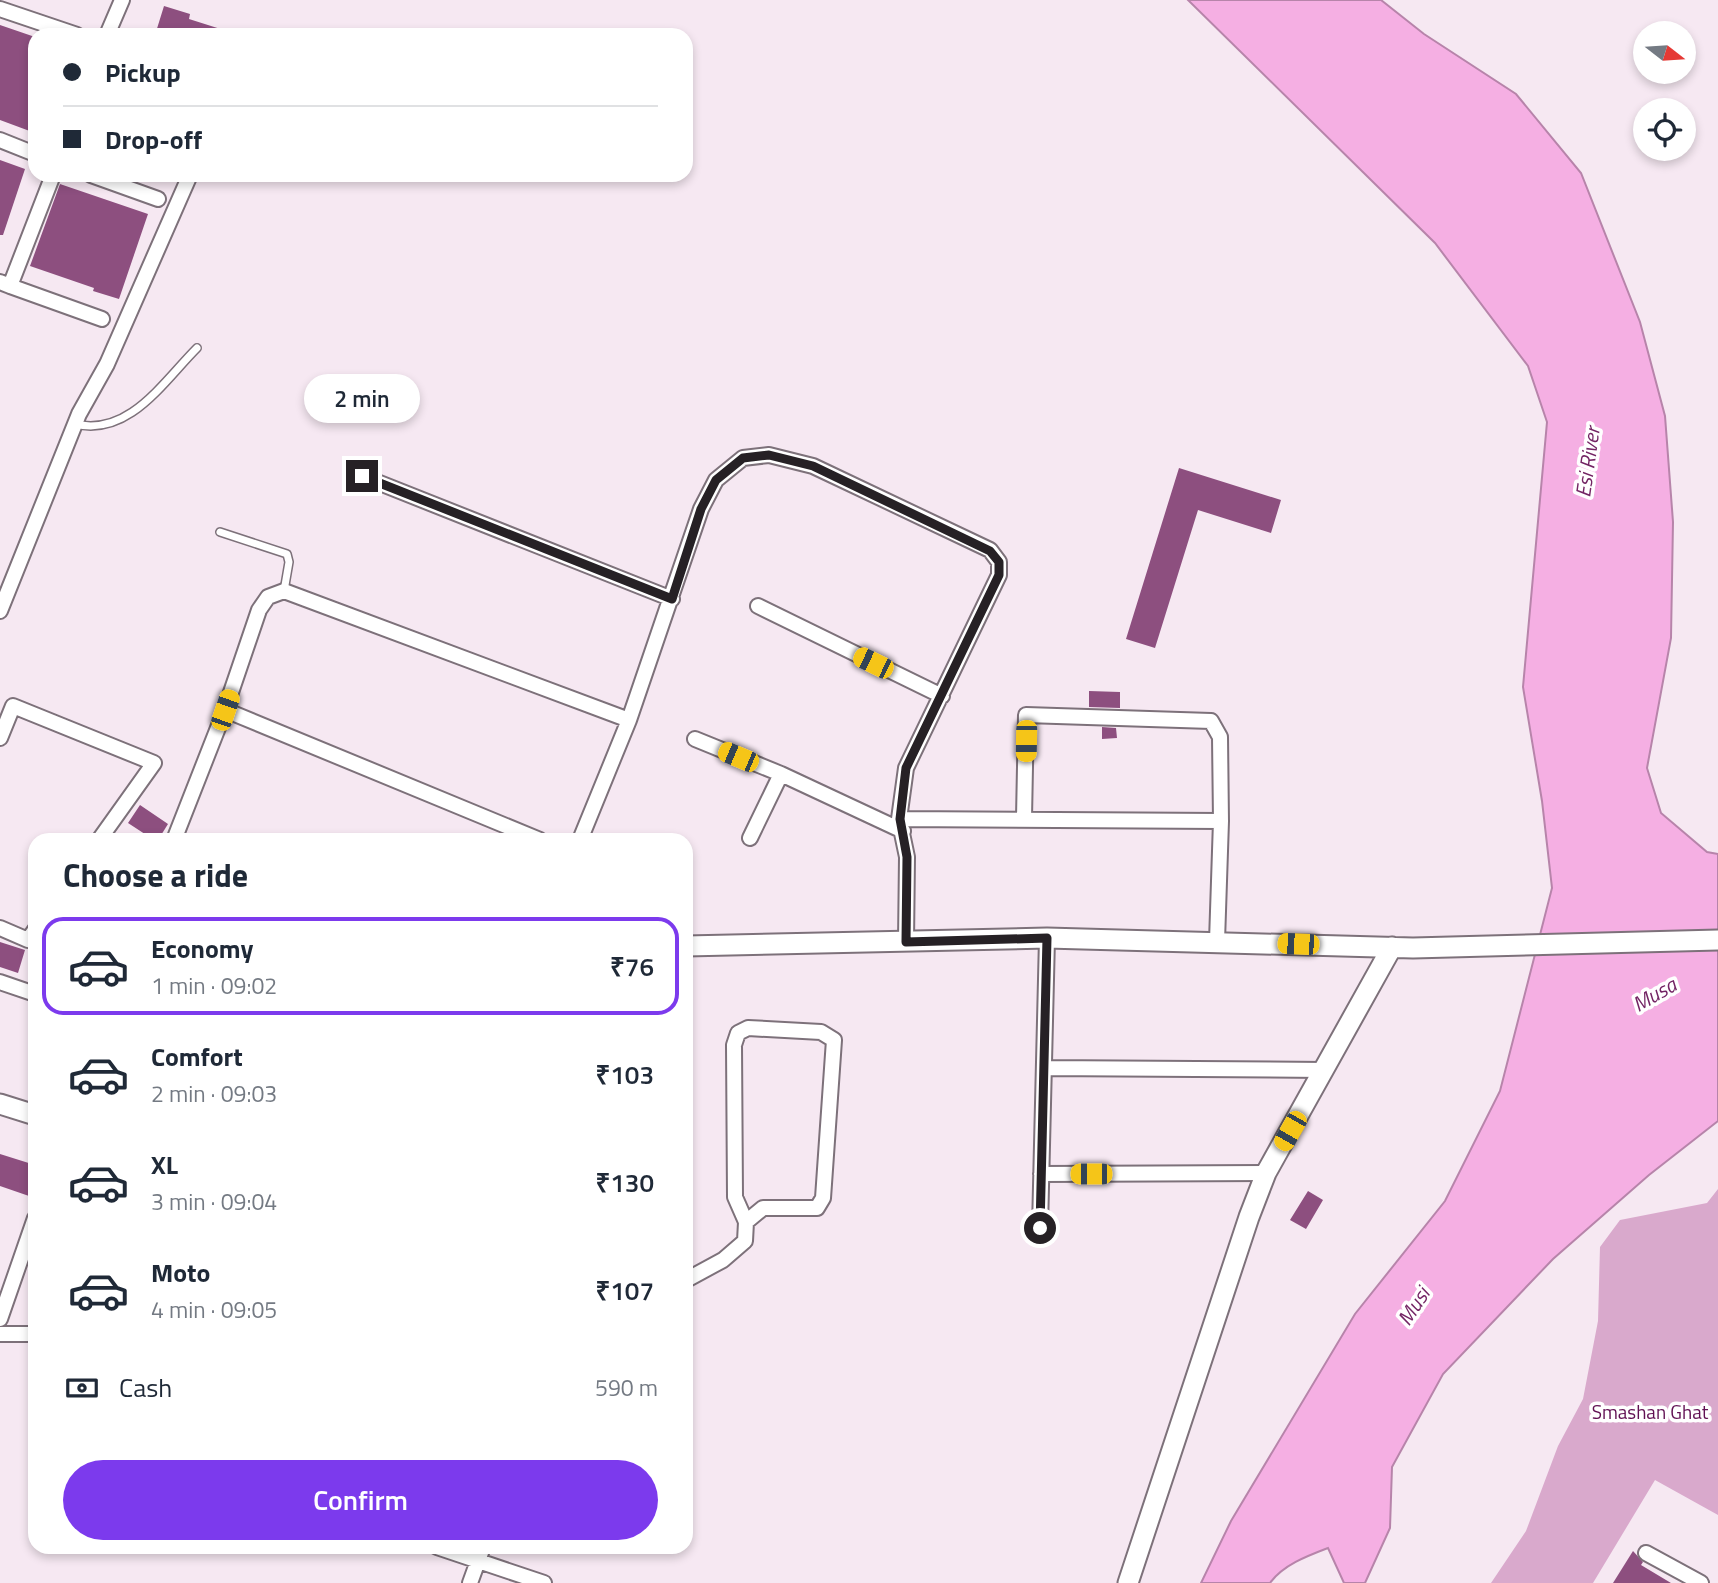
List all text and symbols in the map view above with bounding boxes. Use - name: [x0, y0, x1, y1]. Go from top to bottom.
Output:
- north arrow: [1633, 21, 1696, 84]
- map controls: [1633, 21, 1696, 161]
- text: Pickup: [105, 53, 181, 92]
- button: locate: [1633, 98, 1696, 161]
- text: Drop-off: [105, 120, 202, 159]
- callout: 2 min: [304, 374, 420, 424]
- text: 2 min: [334, 381, 390, 416]
- water label: Esi River: [1566, 423, 1608, 499]
- route end: [346, 460, 378, 492]
- car: [850, 644, 897, 682]
- car: [209, 687, 242, 733]
- car: [1016, 720, 1037, 762]
- car: [715, 739, 762, 775]
- text: Choose a ride: [63, 851, 248, 899]
- text: Economy: [151, 929, 253, 968]
- car: [1277, 933, 1320, 955]
- icon: car: [67, 935, 130, 998]
- text: ₹76: [610, 947, 654, 986]
- text: 1 min · 09:02: [151, 968, 277, 1003]
- water label: Musa: [1626, 968, 1683, 1019]
- text: Comfort: [151, 1037, 243, 1076]
- icon: car: [67, 1043, 130, 1106]
- text: ₹103: [595, 1055, 654, 1094]
- text: 2 min · 09:03: [151, 1076, 277, 1111]
- car: [1271, 1108, 1310, 1154]
- text: XL: [151, 1145, 178, 1184]
- icon: car: [67, 1151, 130, 1214]
- text: ₹130: [595, 1163, 654, 1202]
- car: [1071, 1164, 1113, 1185]
- text: 3 min · 09:04: [151, 1184, 277, 1219]
- route start: [1024, 1212, 1056, 1244]
- text: Moto: [151, 1253, 210, 1292]
- icon: car: [67, 1259, 130, 1322]
- text: ₹107: [595, 1271, 654, 1310]
- water label: Musi: [1389, 1278, 1439, 1332]
- text: 4 min · 09:05: [151, 1292, 277, 1327]
- text: Cash: [119, 1368, 172, 1407]
- icon: cash: [63, 1369, 101, 1407]
- text: 590 m: [595, 1370, 658, 1405]
- park label: Smashan Ghat: [1592, 1397, 1709, 1426]
- button: Confirm: [63, 1460, 658, 1540]

